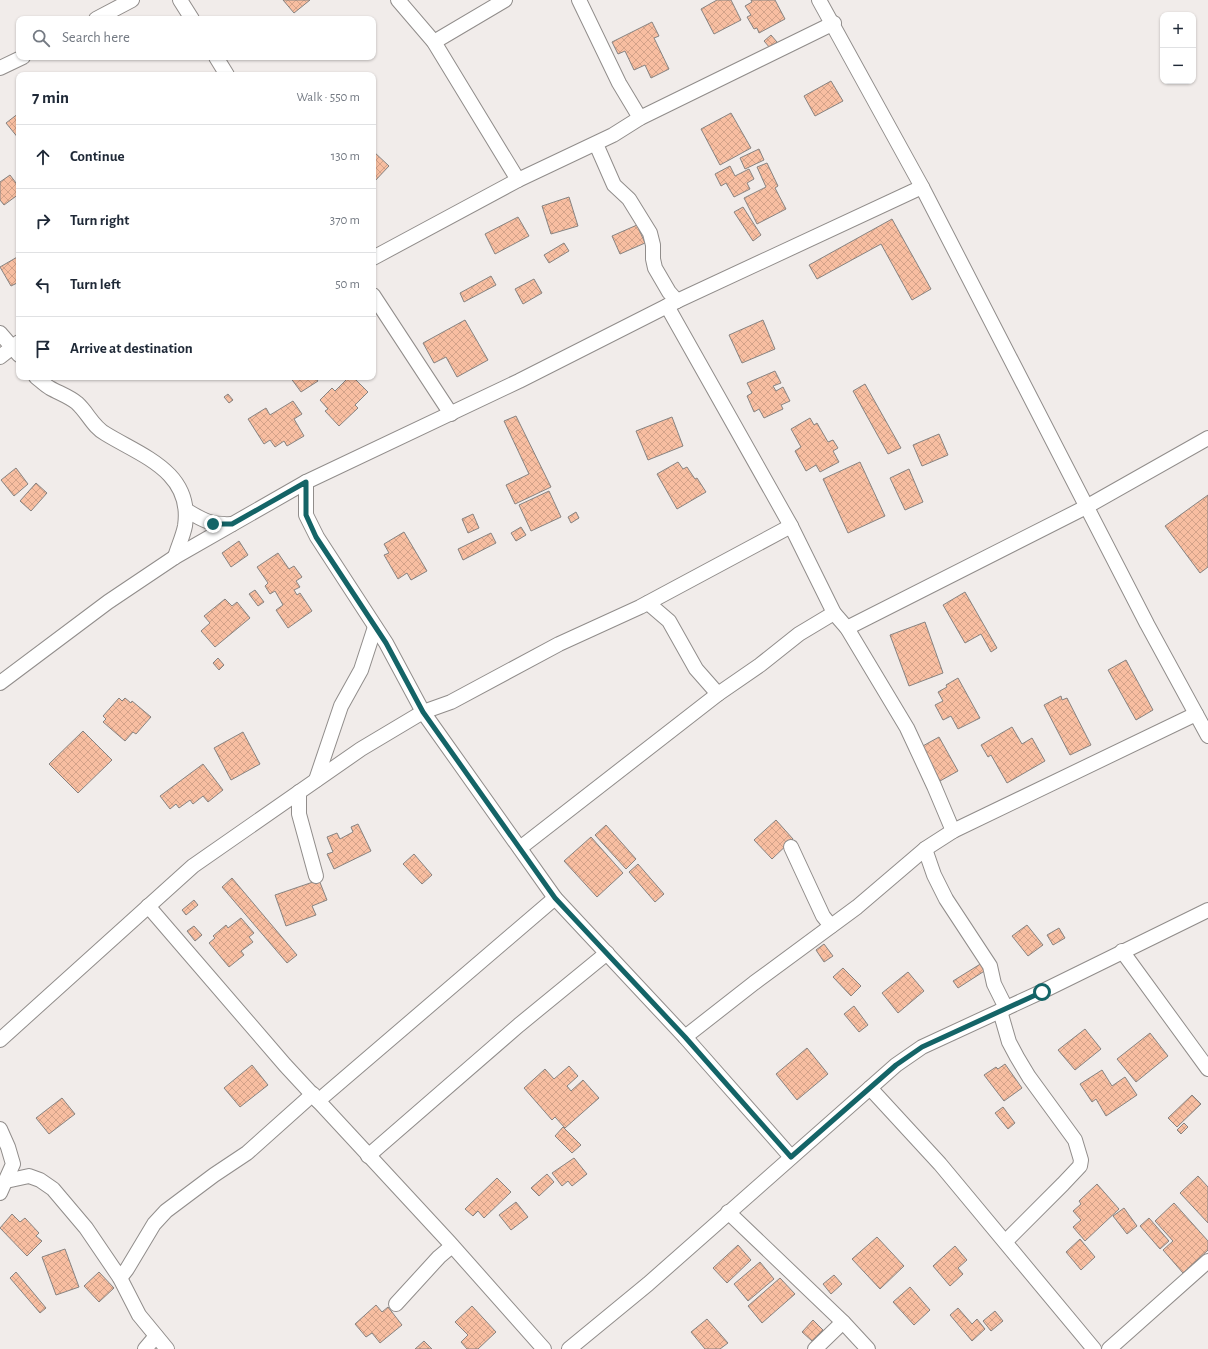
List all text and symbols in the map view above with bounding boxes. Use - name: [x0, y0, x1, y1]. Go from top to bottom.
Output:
- map controls: [1160, 12, 1196, 84]
- button: +: [1160, 12, 1196, 48]
- search box: [16, 16, 376, 60]
- icon: search: [30, 27, 52, 49]
- text: Search here: [62, 30, 130, 45]
- button: −: [1160, 48, 1196, 84]
- text: 7 min: [32, 89, 69, 106]
- text: Walk · 550 m: [296, 91, 360, 104]
- icon: ahead: [32, 146, 54, 168]
- text: Continue: [70, 149, 125, 164]
- text: 130 m: [331, 150, 360, 163]
- icon: right: [32, 210, 54, 232]
- text: Turn right: [70, 213, 129, 228]
- text: 370 m: [330, 214, 360, 227]
- icon: left: [32, 274, 54, 296]
- text: Turn left: [70, 277, 121, 292]
- text: 50 m: [335, 278, 360, 291]
- icon: arrive: [32, 338, 54, 360]
- text: Arrive at destination: [70, 341, 193, 356]
- route end: [204, 515, 222, 533]
- route start: [1033, 983, 1051, 1001]

